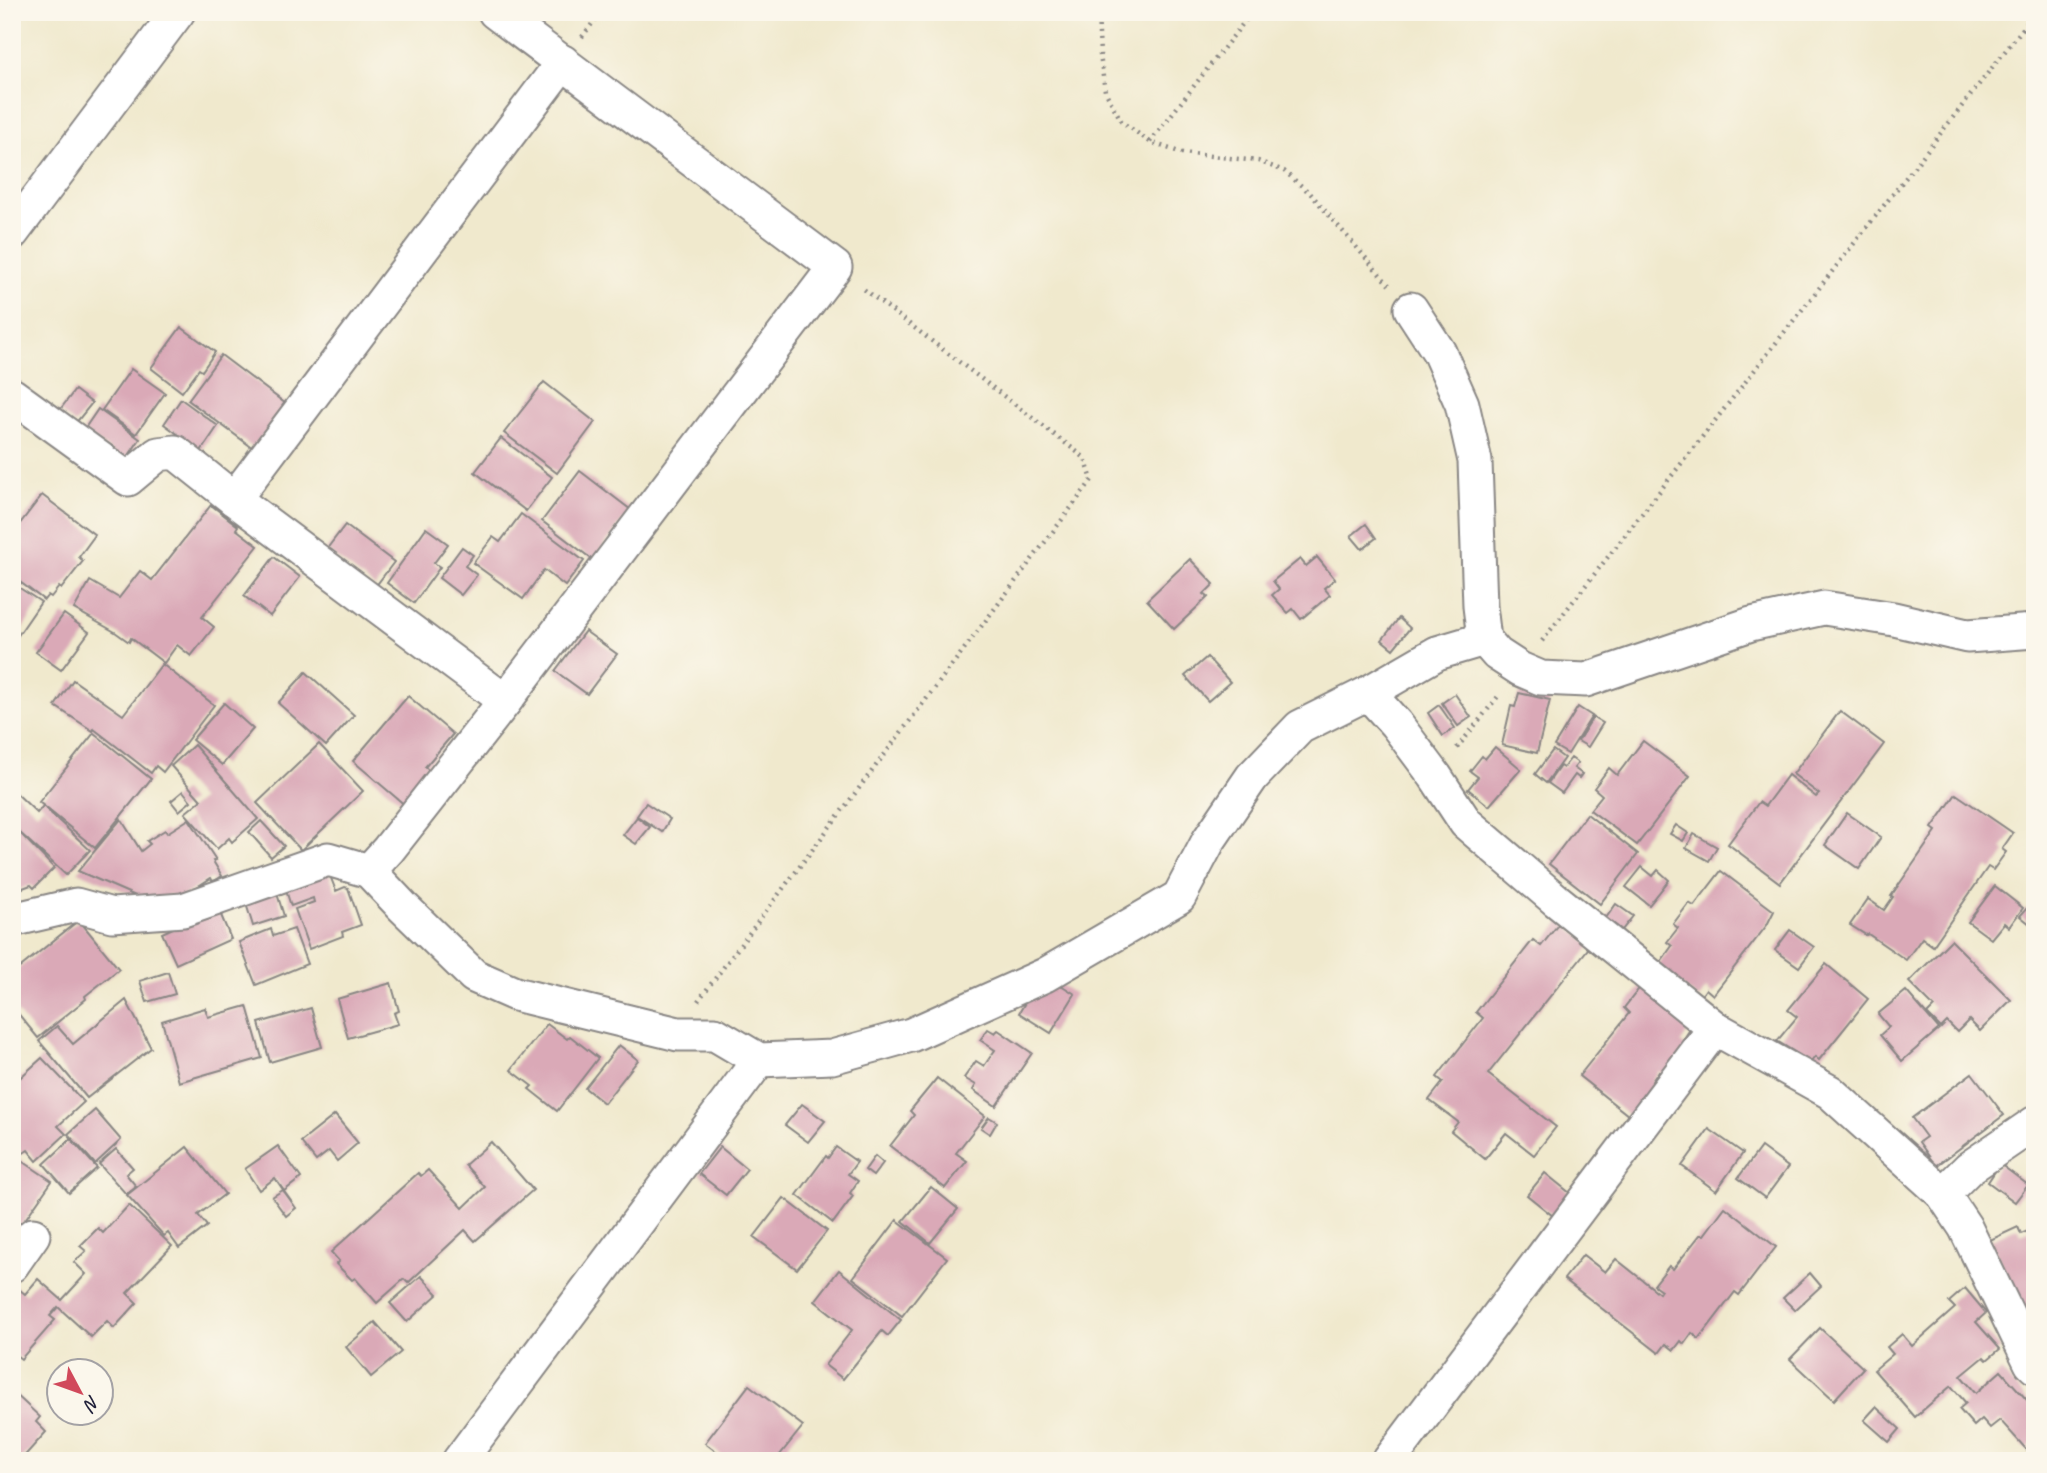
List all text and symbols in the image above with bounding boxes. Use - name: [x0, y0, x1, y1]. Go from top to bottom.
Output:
- north arrow: [46, 1358, 116, 1428]
- text: N: [77, 1390, 105, 1417]

